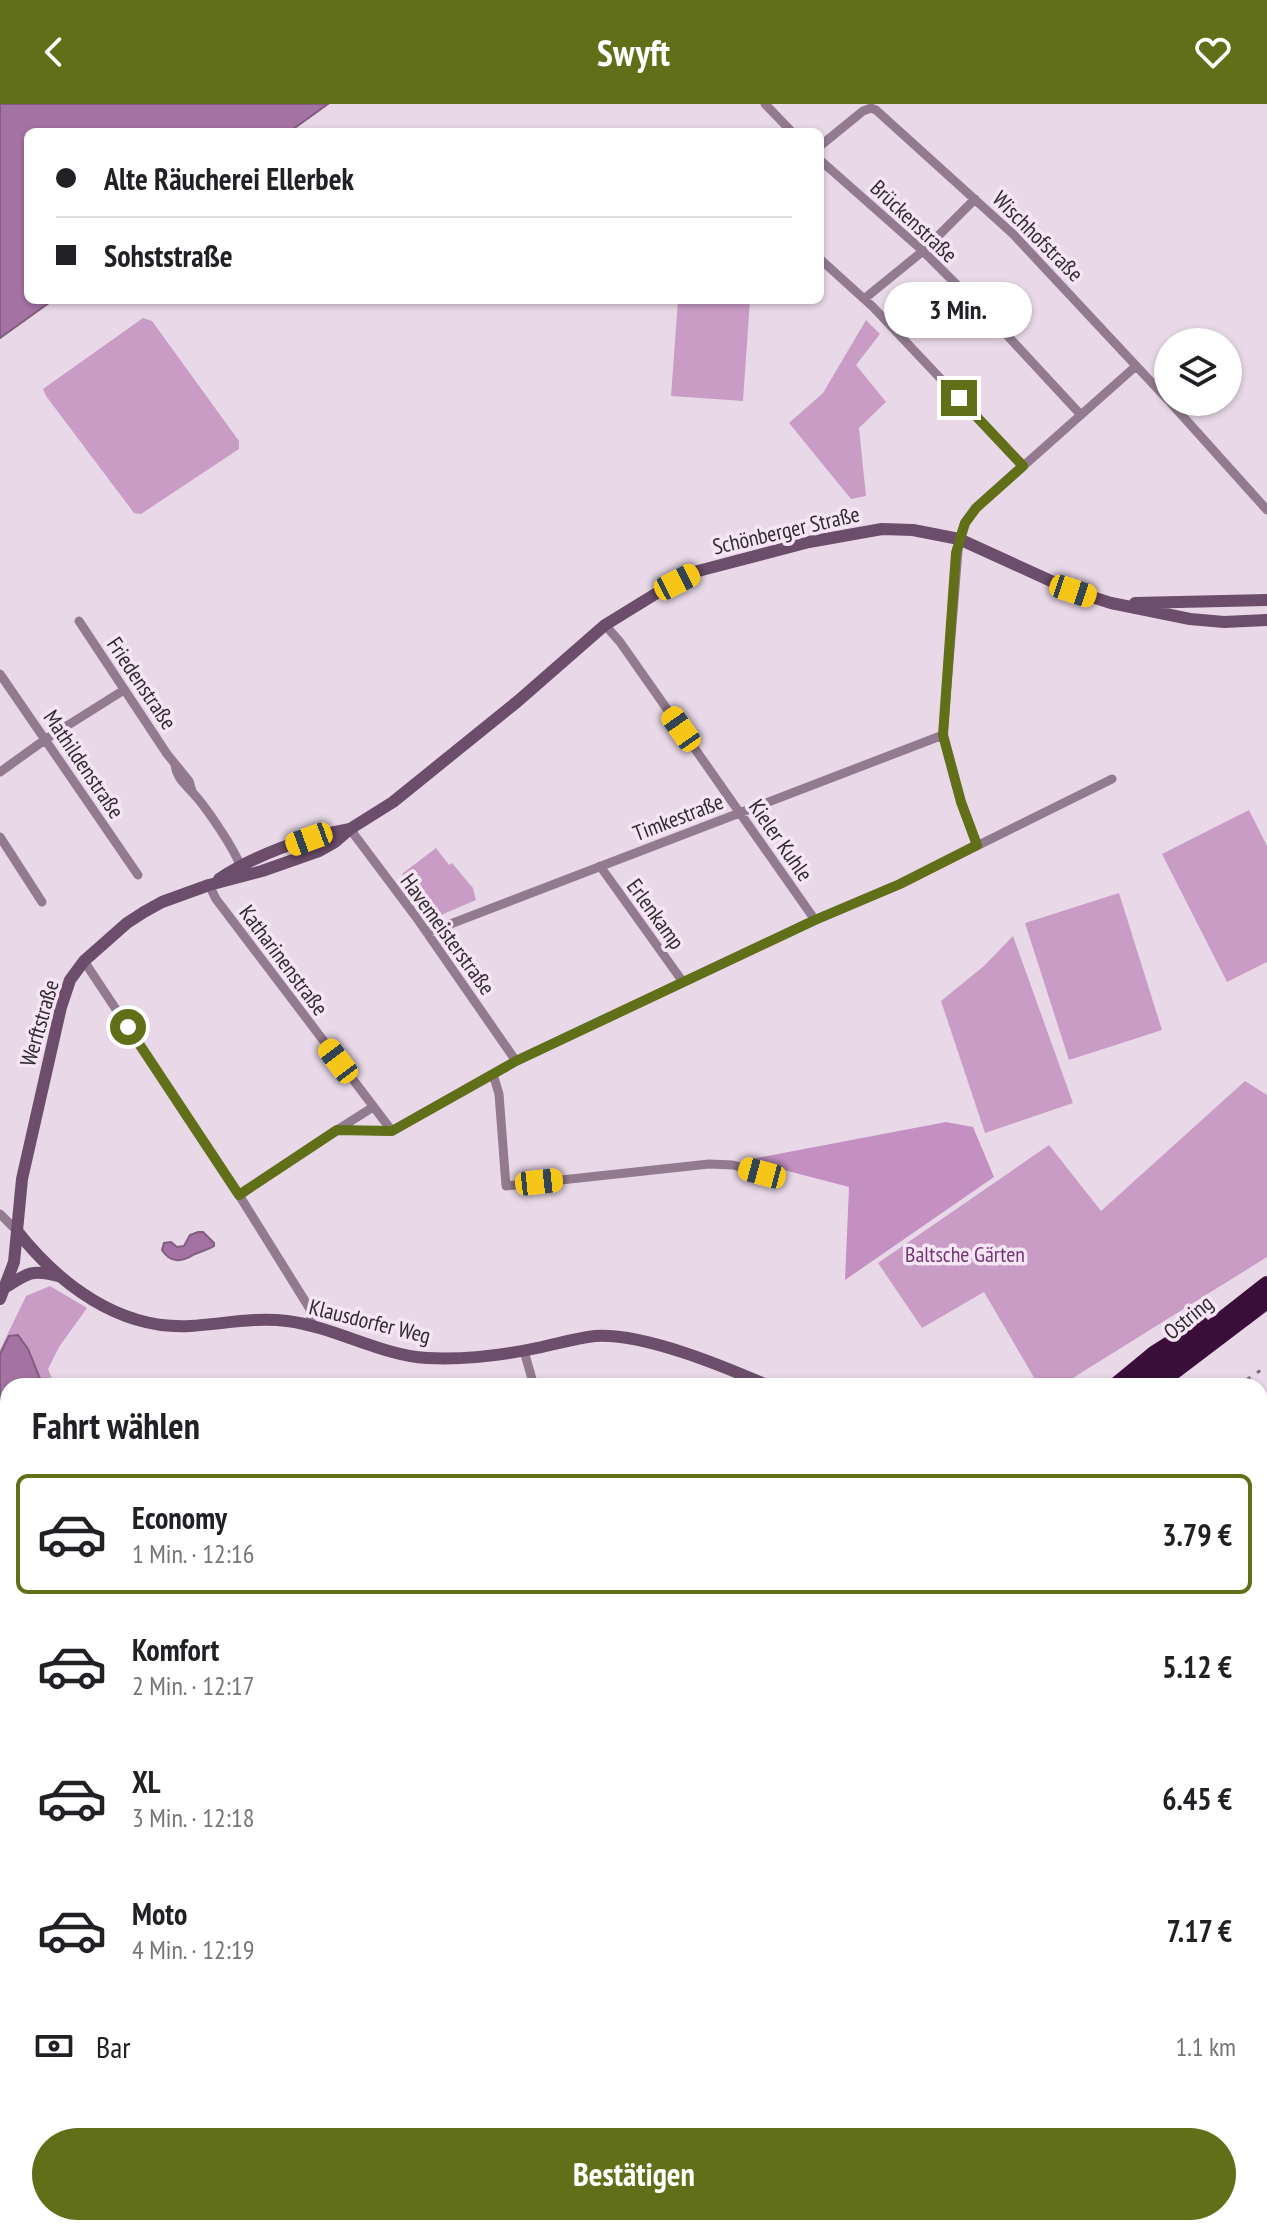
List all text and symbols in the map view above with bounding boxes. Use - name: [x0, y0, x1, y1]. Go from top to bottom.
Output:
- text: Swyft: [597, 29, 670, 76]
- icon: back: [32, 30, 76, 74]
- icon: heart: [1191, 30, 1235, 74]
- text: Alte Räucherei Ellerbek: [104, 159, 354, 198]
- street label: Brückenstraße: [865, 174, 963, 268]
- street label: Wischhofstraße: [987, 185, 1089, 287]
- text: Sohststraße: [104, 236, 233, 275]
- callout: 3 Min.: [885, 282, 1033, 338]
- text: 3 Min.: [929, 293, 987, 326]
- map controls: [1154, 328, 1242, 416]
- button: layers: [1154, 328, 1242, 416]
- route end: [941, 380, 977, 416]
- street label: Schönberger Straße: [710, 499, 862, 561]
- car: [650, 560, 704, 604]
- car: [1046, 572, 1100, 610]
- street label: Friedenstraße: [101, 631, 183, 735]
- car: [657, 702, 705, 756]
- street label: Mathildenstraße: [37, 704, 131, 824]
- street label: Timkestraße: [629, 787, 727, 847]
- street label: Kieler Kuhle: [743, 794, 819, 886]
- car: [282, 820, 336, 858]
- street label: Havemeisterstraße: [395, 868, 501, 1000]
- street label: Erlenkamp: [621, 873, 691, 955]
- street label: Katharinenstraße: [233, 899, 335, 1021]
- street label: Werftstraße: [13, 977, 65, 1069]
- route start: [110, 1009, 146, 1045]
- car: [314, 1035, 362, 1087]
- car: [736, 1155, 788, 1191]
- car: [514, 1168, 564, 1196]
- park label: Baltsche Gärten: [905, 1240, 1025, 1268]
- street label: Ostring: [1158, 1289, 1218, 1345]
- street label: Klausdorfer Weg: [306, 1292, 434, 1350]
- text: Fahrt wählen: [32, 1402, 200, 1449]
- icon: car: [36, 1498, 108, 1570]
- text: Economy: [132, 1498, 227, 1537]
- text: 3.79 €: [1162, 1515, 1232, 1554]
- text: 1 Min. · 12:16: [132, 1537, 254, 1570]
- icon: car: [36, 1630, 108, 1702]
- text: Komfort: [132, 1630, 219, 1669]
- text: 5.12 €: [1162, 1647, 1232, 1686]
- text: 2 Min. · 12:17: [132, 1669, 254, 1702]
- icon: car: [36, 1762, 108, 1834]
- text: XL: [132, 1762, 161, 1801]
- text: 6.45 €: [1162, 1779, 1232, 1818]
- text: 3 Min. · 12:18: [132, 1801, 254, 1834]
- icon: car: [36, 1894, 108, 1966]
- text: Moto: [132, 1894, 187, 1933]
- text: 7.17 €: [1166, 1911, 1232, 1950]
- text: 4 Min. · 12:19: [132, 1933, 254, 1966]
- icon: cash: [32, 2024, 76, 2068]
- text: Bar: [96, 2027, 130, 2066]
- text: 1.1 km: [1175, 2030, 1236, 2063]
- button: Bestätigen: [32, 2128, 1236, 2220]

